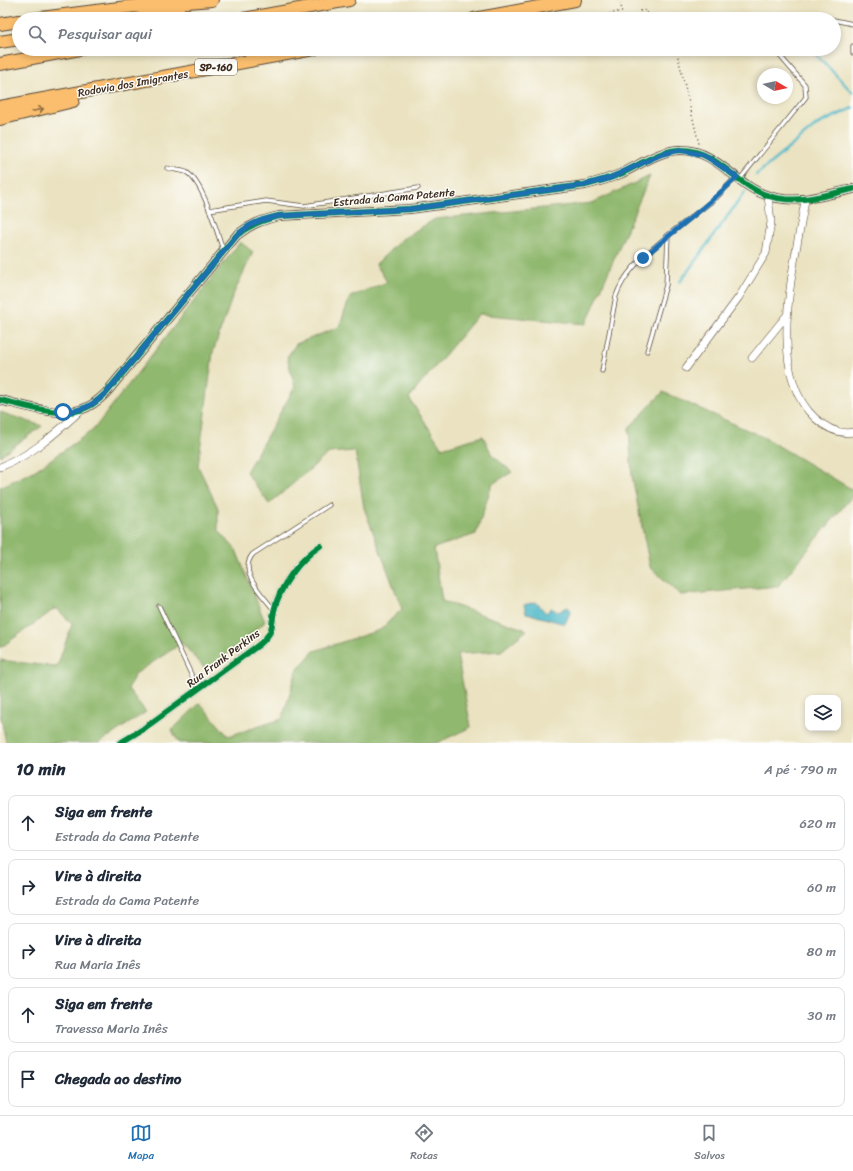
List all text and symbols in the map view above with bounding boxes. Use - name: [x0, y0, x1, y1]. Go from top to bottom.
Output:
- search box: [12, 12, 841, 56]
- text: Pesquisar aqui: [58, 21, 152, 47]
- icon: search: [26, 23, 48, 45]
- road number: SP-160: [195, 59, 237, 75]
- street label: Rodovia dos Imigrantes: [76, 64, 191, 103]
- north arrow: [757, 68, 793, 104]
- one-way arrow: [31, 106, 44, 113]
- street label: Estrada da Cama Patente: [332, 183, 456, 212]
- route end: [634, 249, 652, 267]
- route start: [54, 403, 72, 421]
- street label: Rua Frank Perkins: [182, 624, 265, 692]
- map controls: [805, 695, 841, 731]
- button: layers: [805, 695, 841, 731]
- text: 10 min: [16, 754, 65, 784]
- text: A pé · 790 m: [764, 758, 837, 781]
- text: Siga em frente: [55, 799, 152, 825]
- icon: ahead: [17, 812, 39, 834]
- text: 620 m: [800, 812, 836, 835]
- text: Estrada da Cama Patente: [55, 825, 199, 848]
- text: Vire à direita: [55, 863, 141, 889]
- icon: right: [17, 876, 39, 898]
- text: 60 m: [807, 876, 836, 899]
- text: Estrada da Cama Patente: [55, 889, 199, 912]
- text: Vire à direita: [55, 927, 141, 953]
- icon: right: [17, 940, 39, 962]
- text: 80 m: [807, 940, 836, 963]
- text: Rua Maria Inês: [55, 953, 140, 976]
- text: Siga em frente: [55, 991, 152, 1017]
- icon: ahead: [17, 1004, 39, 1026]
- text: 30 m: [807, 1004, 836, 1027]
- text: Travessa Maria Inês: [55, 1017, 168, 1040]
- text: Chegada ao destino: [55, 1066, 181, 1092]
- icon: arrive: [17, 1068, 39, 1090]
- tab: Mapa: [128, 1122, 154, 1165]
- tab: Rotas: [410, 1122, 438, 1165]
- tab: Salvos: [694, 1122, 725, 1165]

